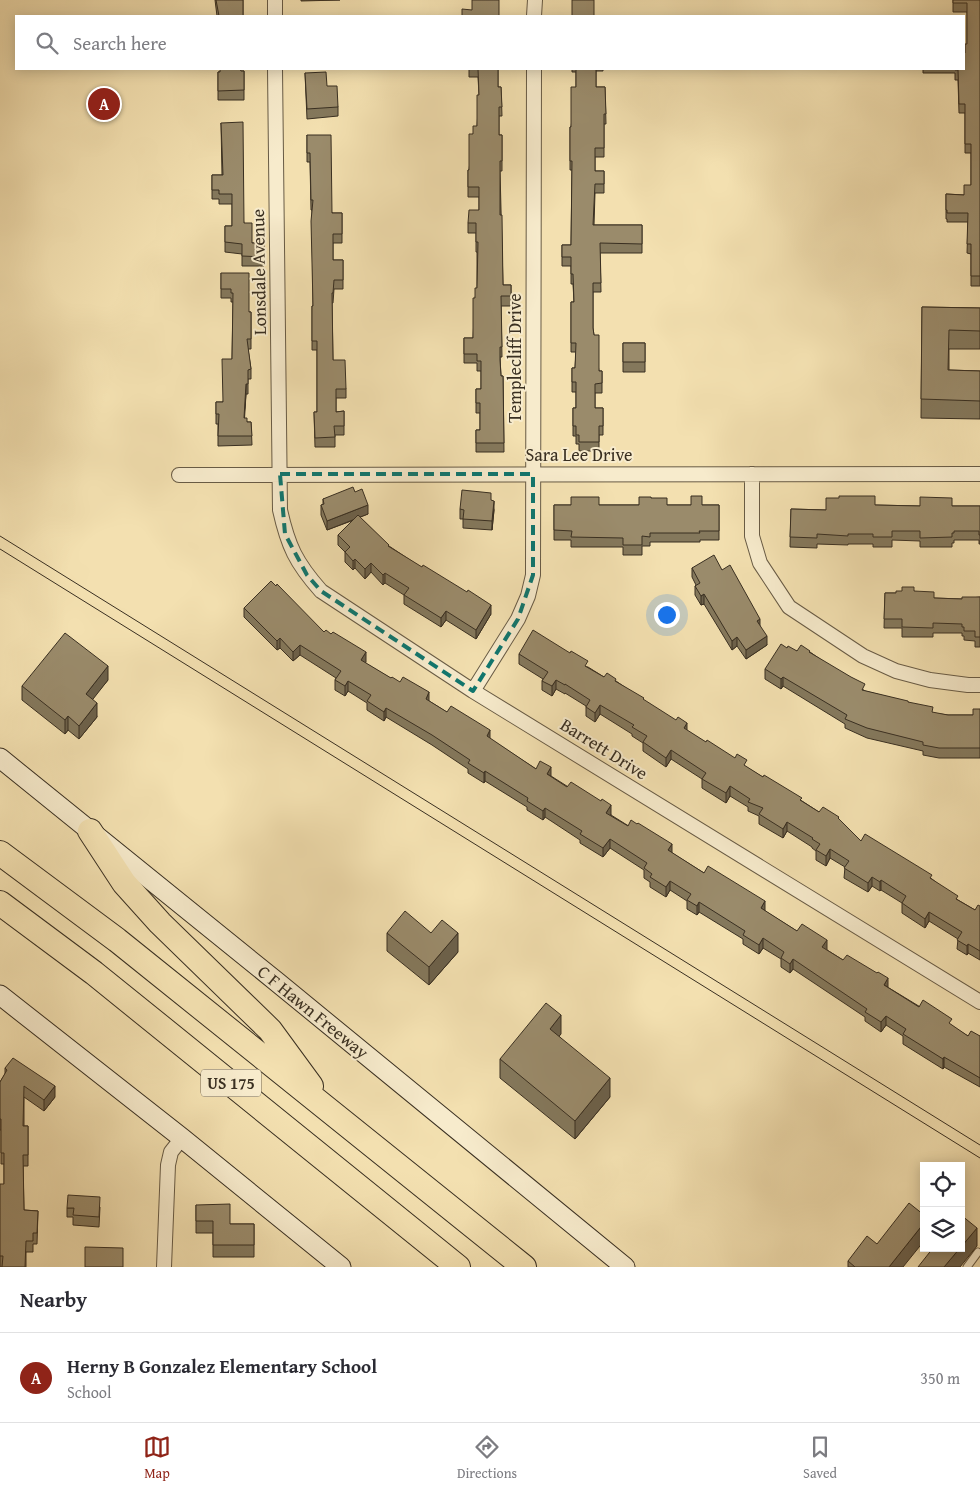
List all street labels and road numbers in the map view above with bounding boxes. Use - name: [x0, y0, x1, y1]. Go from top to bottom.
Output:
- street label: Lonsdale Avenue: [244, 209, 273, 335]
- street label: Templecliff Drive: [501, 293, 528, 423]
- street label: Sara Lee Drive: [525, 441, 633, 468]
- street label: Barrett Drive: [555, 711, 653, 786]
- street label: C F Hawn Freeway: [252, 958, 375, 1065]
- road number: US 175: [201, 1070, 261, 1096]

